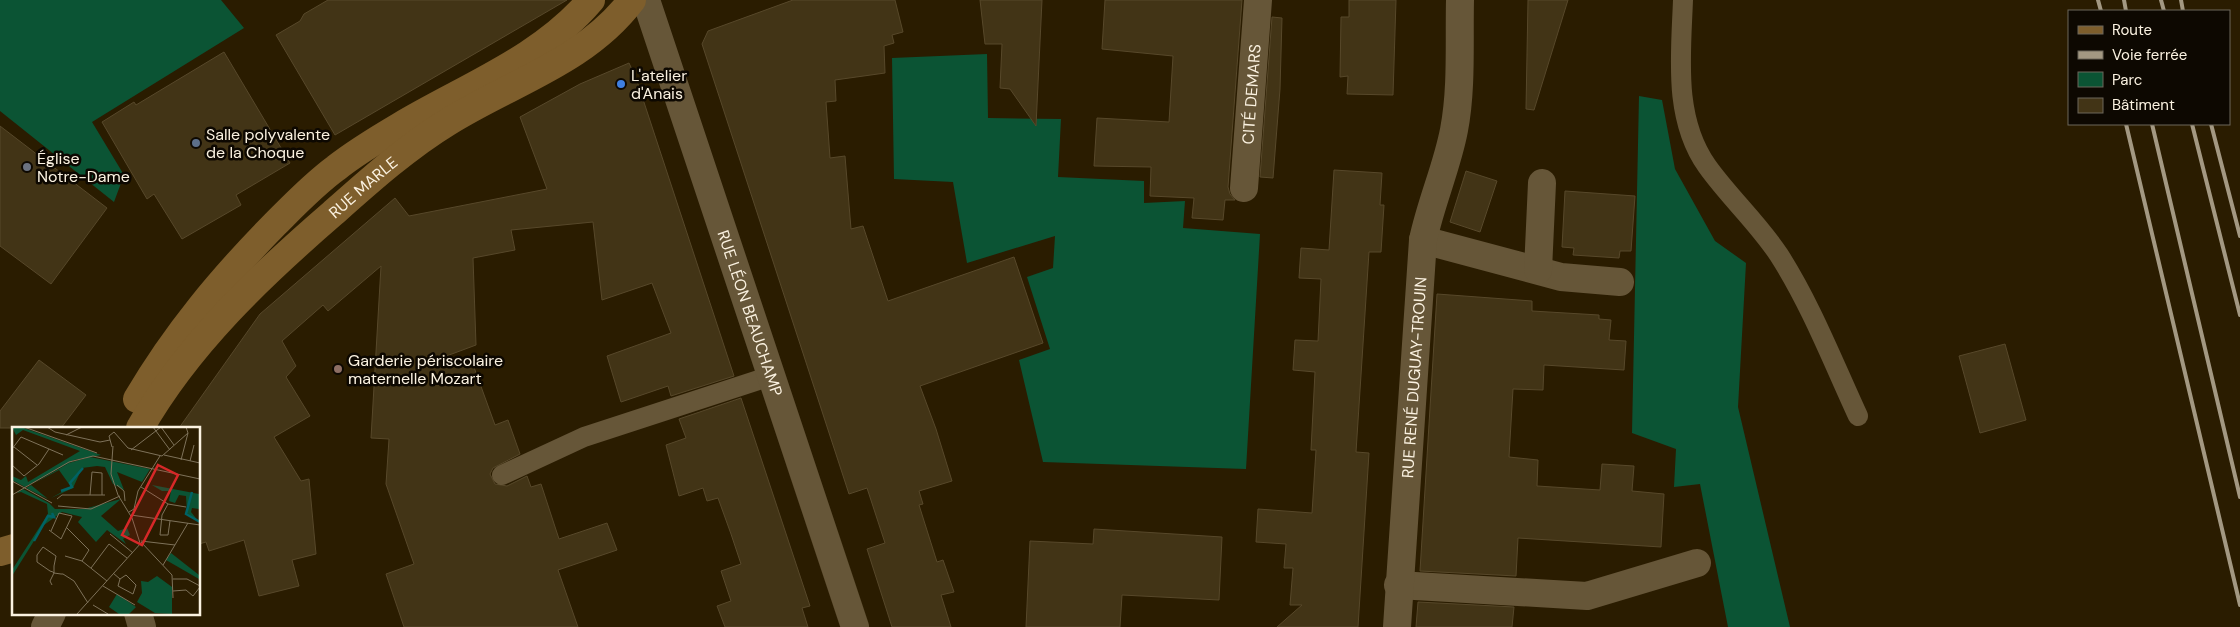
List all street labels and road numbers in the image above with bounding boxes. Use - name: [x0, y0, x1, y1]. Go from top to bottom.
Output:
- street label: CITÉ DEMARS: [1237, 43, 1265, 145]
- street label: RUE MARLE: [324, 151, 402, 223]
- street label: RUE LÉON BEAUCHAMP: [713, 227, 788, 399]
- street label: RUE RENÉ DUGUAY-TROUIN: [1397, 276, 1431, 479]

